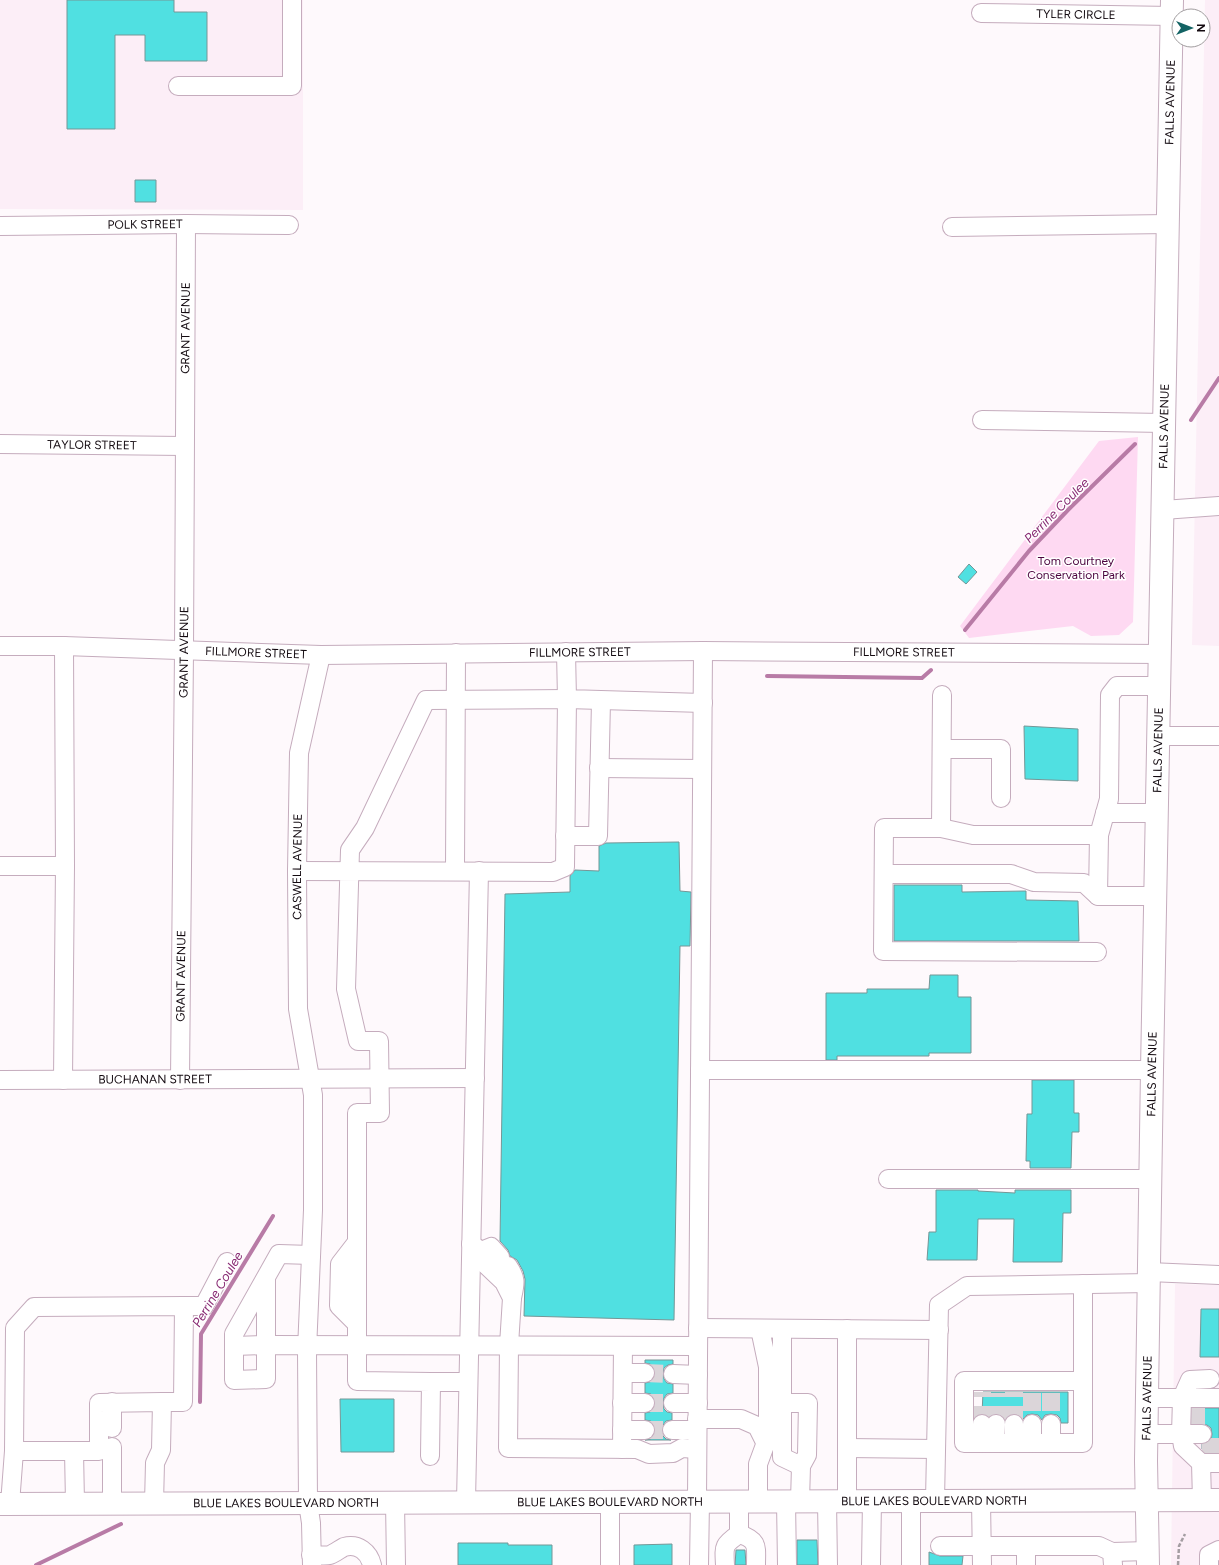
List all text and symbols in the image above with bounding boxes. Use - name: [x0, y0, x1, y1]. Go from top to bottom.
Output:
- street label: TYLER CIRCLE: [1036, 7, 1116, 22]
- north arrow: [1171, 8, 1211, 48]
- text: N: [1194, 24, 1207, 32]
- street label: FALLS AVENUE: [1162, 59, 1178, 145]
- street label: POLK STREET: [107, 217, 183, 232]
- street label: GRANT AVENUE: [178, 282, 193, 374]
- street label: FALLS AVENUE: [1156, 383, 1172, 469]
- street label: TAYLOR STREET: [47, 438, 137, 452]
- water label: Perrine Coulee: [1021, 475, 1092, 546]
- park label: Tom Courtney Conservation Park: [1027, 554, 1125, 582]
- street label: GRANT AVENUE: [177, 606, 191, 698]
- street label: FILLMORE STREET: [205, 644, 307, 662]
- street label: FILLMORE STREET: [529, 645, 631, 660]
- street label: FILLMORE STREET: [853, 645, 955, 660]
- street label: FALLS AVENUE: [1150, 707, 1166, 793]
- street label: CASWELL AVENUE: [290, 813, 305, 920]
- street label: GRANT AVENUE: [174, 930, 188, 1022]
- street label: FALLS AVENUE: [1144, 1031, 1160, 1117]
- street label: BUCHANAN STREET: [98, 1072, 212, 1087]
- water label: Perrine Coulee: [189, 1249, 246, 1330]
- street label: FALLS AVENUE: [1139, 1355, 1155, 1441]
- street label: BLUE LAKES BOULEVARD NORTH: [841, 1494, 1027, 1508]
- street label: BLUE LAKES BOULEVARD NORTH: [517, 1495, 703, 1509]
- street label: BLUE LAKES BOULEVARD NORTH: [193, 1496, 379, 1510]

